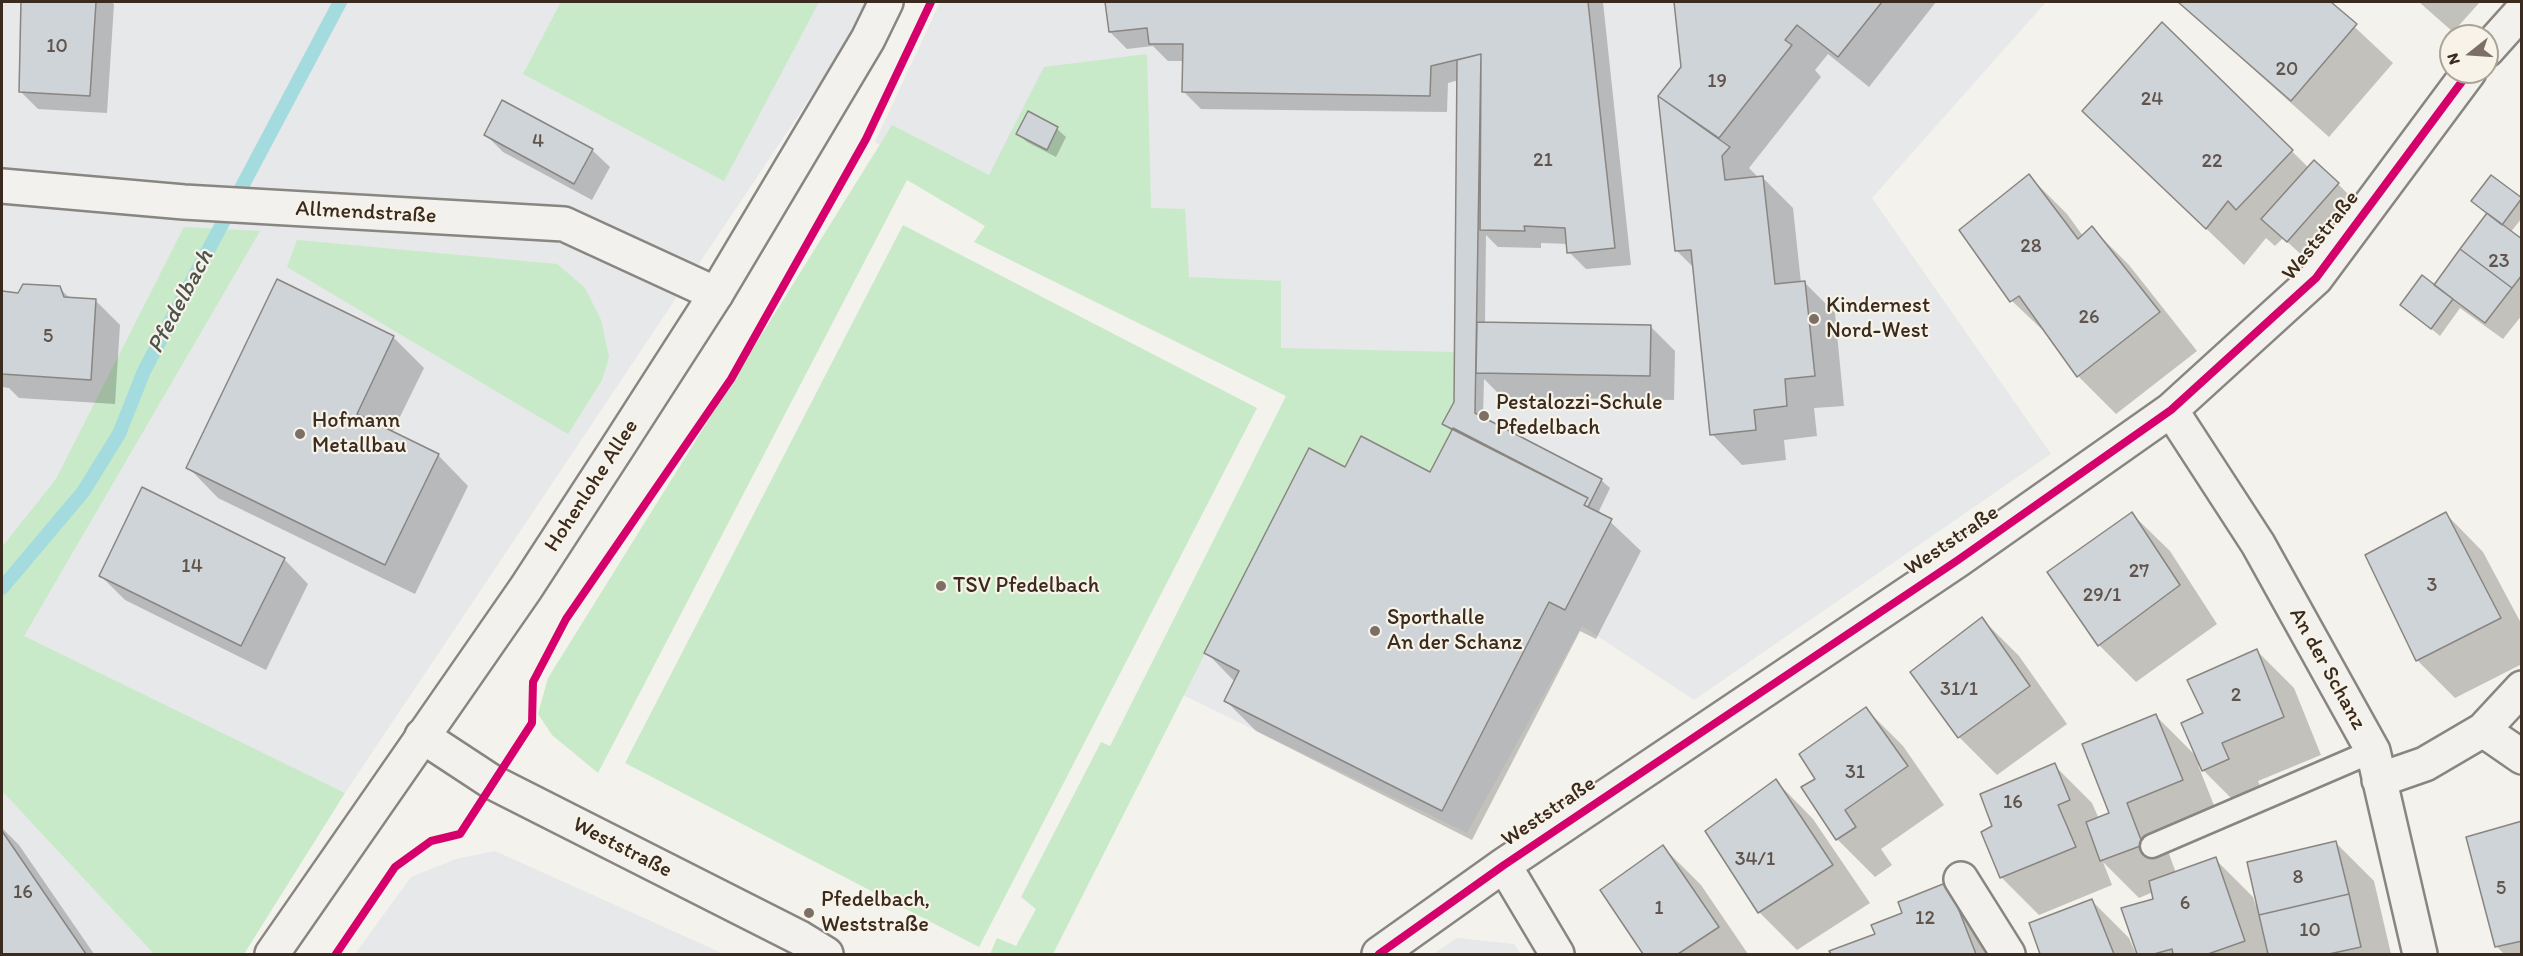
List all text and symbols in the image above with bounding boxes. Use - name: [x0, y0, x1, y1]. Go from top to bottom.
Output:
- north arrow: [2439, 24, 2499, 84]
- house number: 10: [46, 35, 68, 59]
- text: N: [2443, 51, 2464, 67]
- house number: 20: [2276, 58, 2298, 82]
- house number: 19: [1707, 70, 1727, 94]
- house number: 24: [2141, 88, 2163, 112]
- house number: 4: [532, 130, 544, 154]
- house number: 21: [1533, 149, 1553, 173]
- house number: 22: [2201, 150, 2223, 174]
- street label: Weststraße: [2277, 186, 2365, 286]
- street label: Allmendstraße: [295, 196, 437, 230]
- house number: 28: [2020, 235, 2042, 259]
- water label: Pfedelbach: [142, 245, 220, 359]
- house number: 23: [2488, 250, 2510, 274]
- place label: Kindernest Nord-West: [1826, 293, 1930, 344]
- house number: 26: [2078, 306, 2100, 330]
- marker: Kindernest Nord-West: [1807, 312, 1821, 326]
- house number: 5: [43, 325, 53, 349]
- place label: Pestalozzi-Schule Pfedelbach: [1496, 390, 1663, 442]
- place label: Hofmann Metallbau: [312, 408, 406, 460]
- marker: Pestalozzi-Schule Pfedelbach: [1477, 409, 1491, 423]
- street label: Hohenlohe Allee: [539, 415, 645, 557]
- marker: Hofmann Metallbau: [293, 427, 307, 441]
- street label: Weststraße: [1900, 500, 2004, 582]
- house number: 14: [181, 555, 203, 579]
- house number: 27: [2129, 560, 2149, 584]
- place label: TSV Pfedelbach: [953, 573, 1099, 599]
- house number: 3: [2427, 574, 2437, 598]
- marker: TSV Pfedelbach: [934, 579, 948, 593]
- house number: 29/1: [2083, 584, 2121, 608]
- street label: An der Schanz: [2283, 603, 2371, 735]
- place label: Sporthalle An der Schanz: [1387, 605, 1522, 656]
- marker: Sporthalle An der Schanz: [1368, 624, 1382, 638]
- house number: 31/1: [1940, 678, 1978, 702]
- house number: 2: [2231, 684, 2241, 708]
- house number: 31: [1845, 761, 1865, 785]
- street label: Weststraße: [1497, 771, 1601, 853]
- house number: 16: [2003, 791, 2023, 815]
- street label: Weststraße: [568, 812, 676, 884]
- house number: 34/1: [1735, 848, 1775, 872]
- house number: 8: [2293, 866, 2303, 890]
- house number: 5: [2496, 877, 2506, 901]
- house number: 16: [13, 881, 33, 905]
- place label: Pfedelbach, Weststraße: [821, 887, 930, 938]
- house number: 6: [2180, 892, 2190, 916]
- house number: 1: [1654, 897, 1664, 921]
- marker: Pfedelbach, Weststraße: [802, 906, 816, 920]
- house number: 12: [1915, 907, 1935, 931]
- house number: 10: [2299, 919, 2321, 943]

